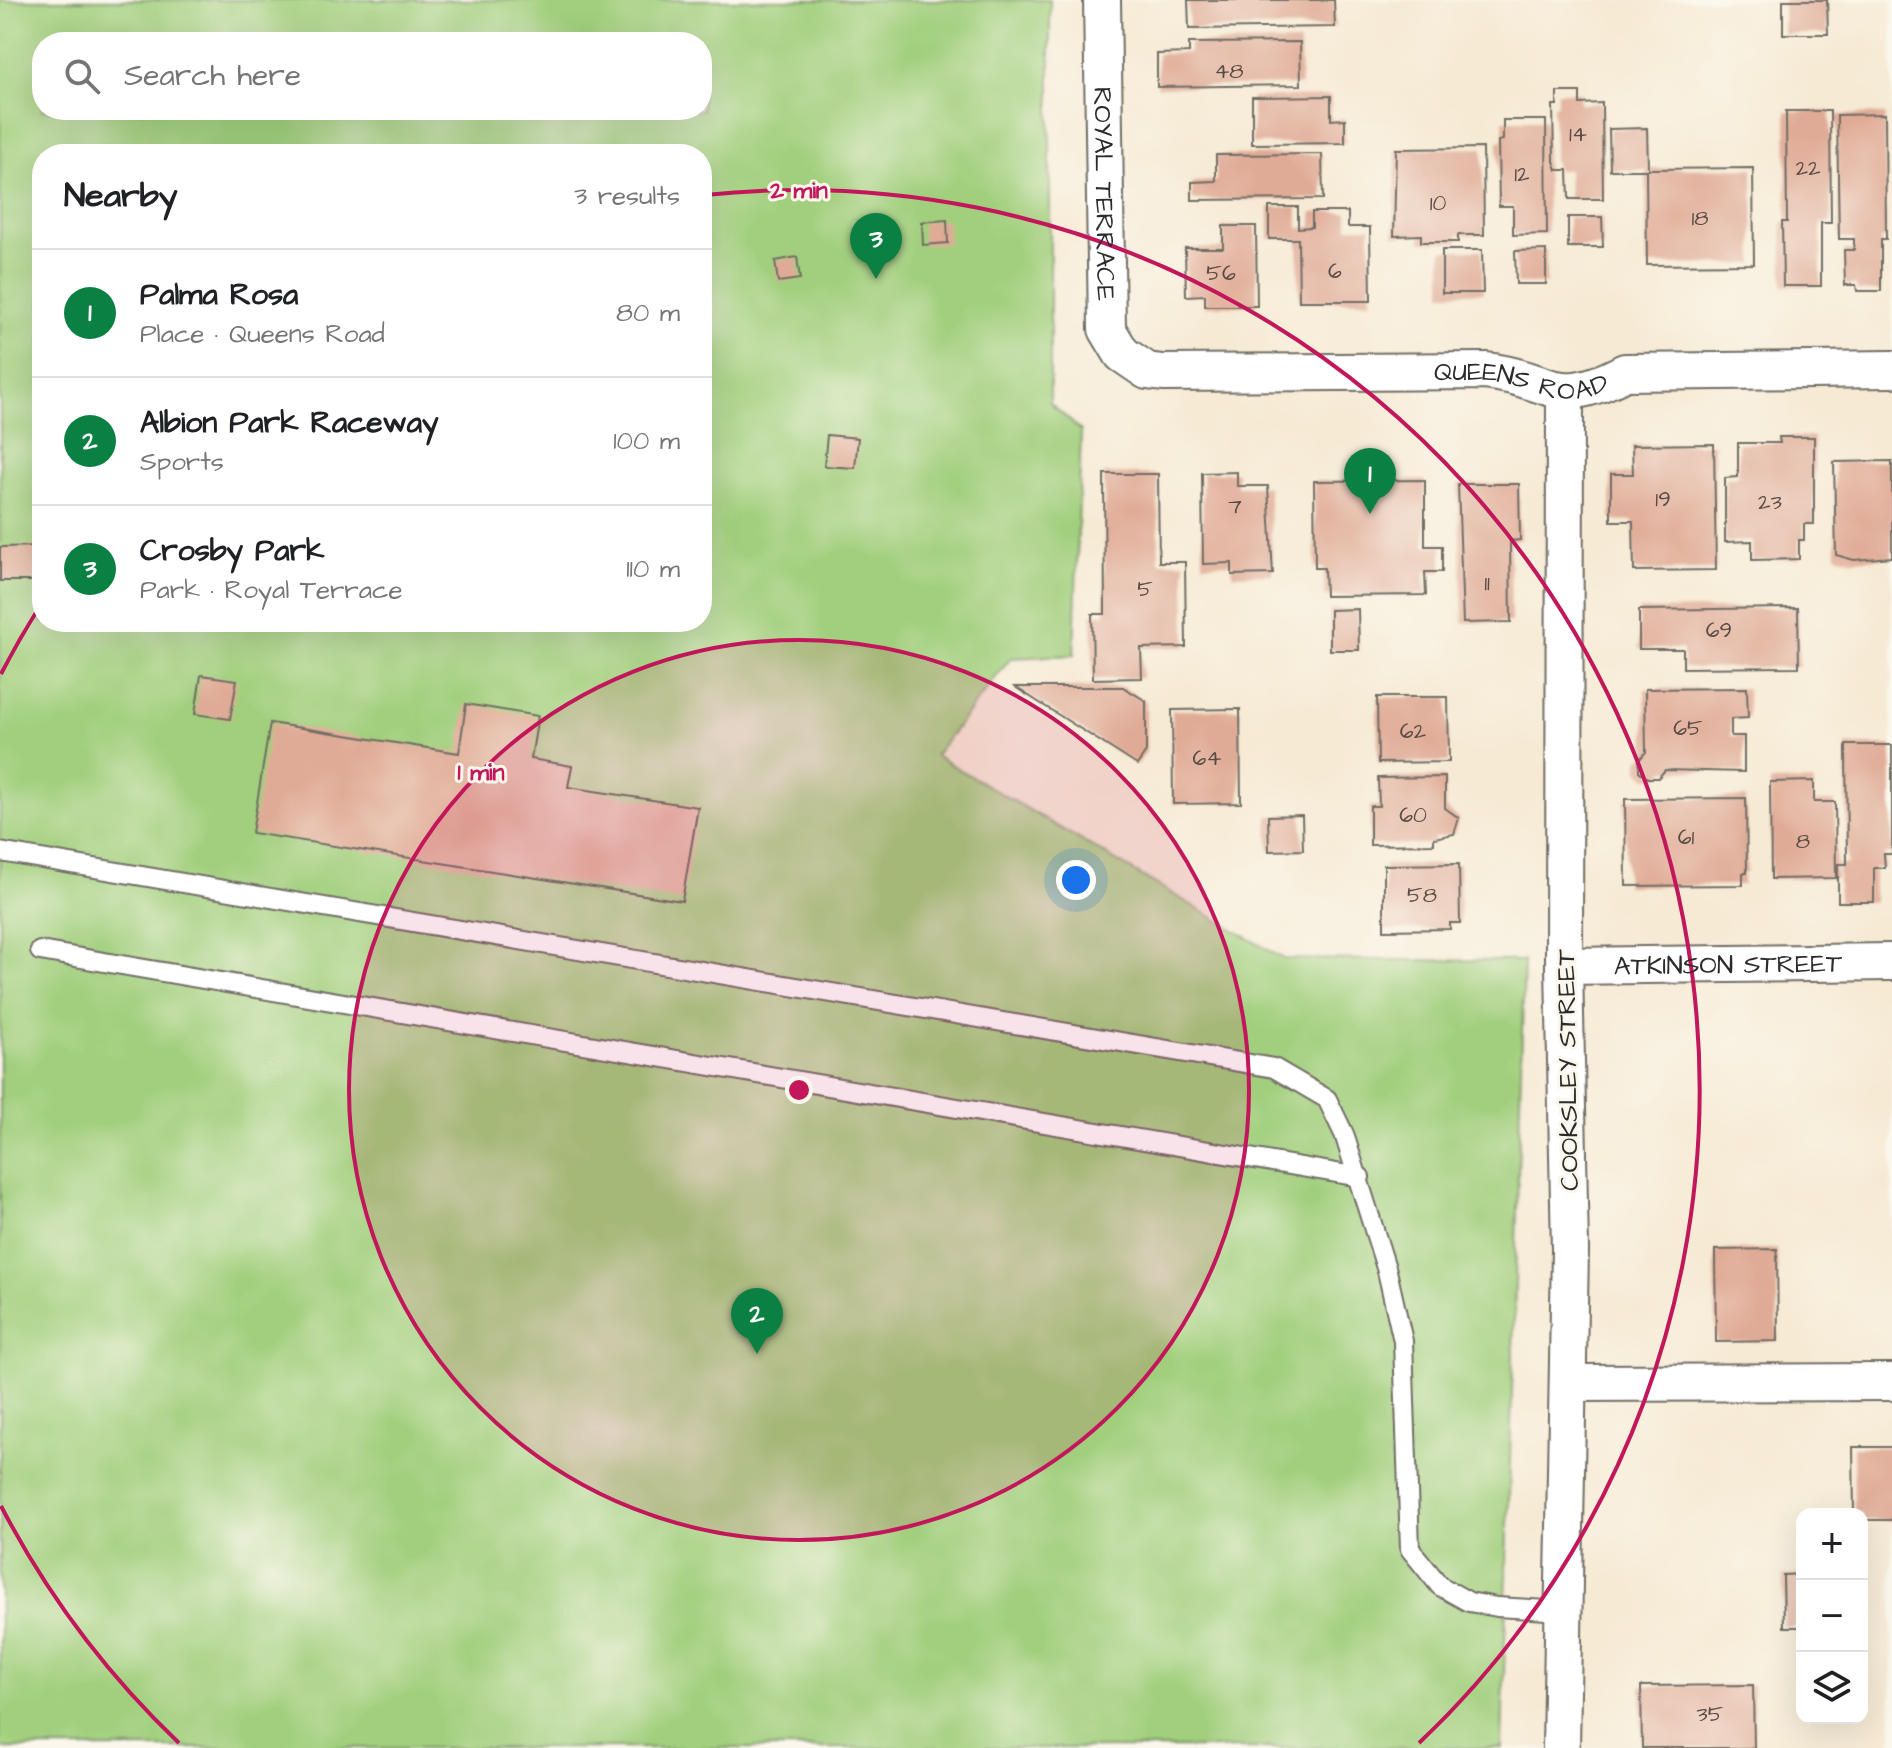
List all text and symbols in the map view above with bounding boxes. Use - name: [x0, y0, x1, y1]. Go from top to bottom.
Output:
- search box: [32, 32, 712, 120]
- icon: search: [60, 54, 104, 98]
- text: Search here: [124, 55, 301, 97]
- house number: 48: [1214, 56, 1244, 87]
- street label: ROYAL TERRACE: [1084, 87, 1124, 301]
- house number: 14: [1569, 119, 1587, 150]
- house number: 22: [1795, 153, 1821, 184]
- house number: 12: [1514, 159, 1530, 190]
- text: Nearby: [64, 172, 178, 220]
- text: 2 min: [769, 174, 828, 208]
- text: 3 results: [574, 178, 680, 214]
- house number: 10: [1430, 188, 1446, 219]
- house number: 18: [1691, 203, 1709, 234]
- pin: 3: [850, 213, 902, 279]
- house number: 6: [1328, 256, 1342, 287]
- house number: 56: [1206, 258, 1236, 289]
- text: Palma Rosa: [140, 274, 298, 316]
- text: 1: [88, 295, 92, 331]
- text: 80 m: [616, 295, 680, 331]
- text: Place · Queens Road: [140, 316, 385, 352]
- street label: QUEENS ROAD: [1434, 354, 1614, 410]
- text: Albion Park Raceway: [140, 402, 438, 444]
- text: 2: [83, 423, 97, 459]
- text: 100 m: [613, 423, 680, 459]
- text: Sports: [140, 444, 224, 480]
- pin: 1: [1344, 448, 1396, 514]
- house number: 19: [1655, 484, 1671, 515]
- house number: 23: [1758, 487, 1782, 518]
- house number: 7: [1228, 491, 1242, 522]
- text: Crosby Park: [140, 530, 324, 572]
- text: 3: [83, 551, 97, 587]
- text: 110 m: [626, 551, 680, 587]
- house number: 11: [1484, 568, 1490, 599]
- text: Park · Royal Terrace: [140, 572, 402, 608]
- house number: 5: [1137, 574, 1153, 605]
- house number: 69: [1706, 615, 1732, 646]
- house number: 65: [1673, 713, 1703, 744]
- house number: 62: [1400, 716, 1427, 747]
- house number: 64: [1193, 743, 1221, 774]
- text: 1 min: [458, 756, 505, 790]
- house number: 60: [1399, 800, 1427, 831]
- house number: 61: [1678, 822, 1694, 853]
- house number: 8: [1796, 826, 1810, 857]
- your location: [1056, 860, 1096, 900]
- house number: 58: [1407, 880, 1437, 911]
- street label: ATKINSON STREET: [1614, 946, 1843, 984]
- street label: COOKSLEY STREET: [1548, 948, 1588, 1191]
- centre of rings: [785, 1076, 813, 1104]
- pin: 2: [731, 1288, 783, 1354]
- map controls: [1796, 1508, 1868, 1724]
- button: +: [1796, 1508, 1868, 1580]
- button: −: [1796, 1580, 1868, 1652]
- button: layers: [1796, 1652, 1868, 1724]
- house number: 35: [1697, 1699, 1724, 1730]

